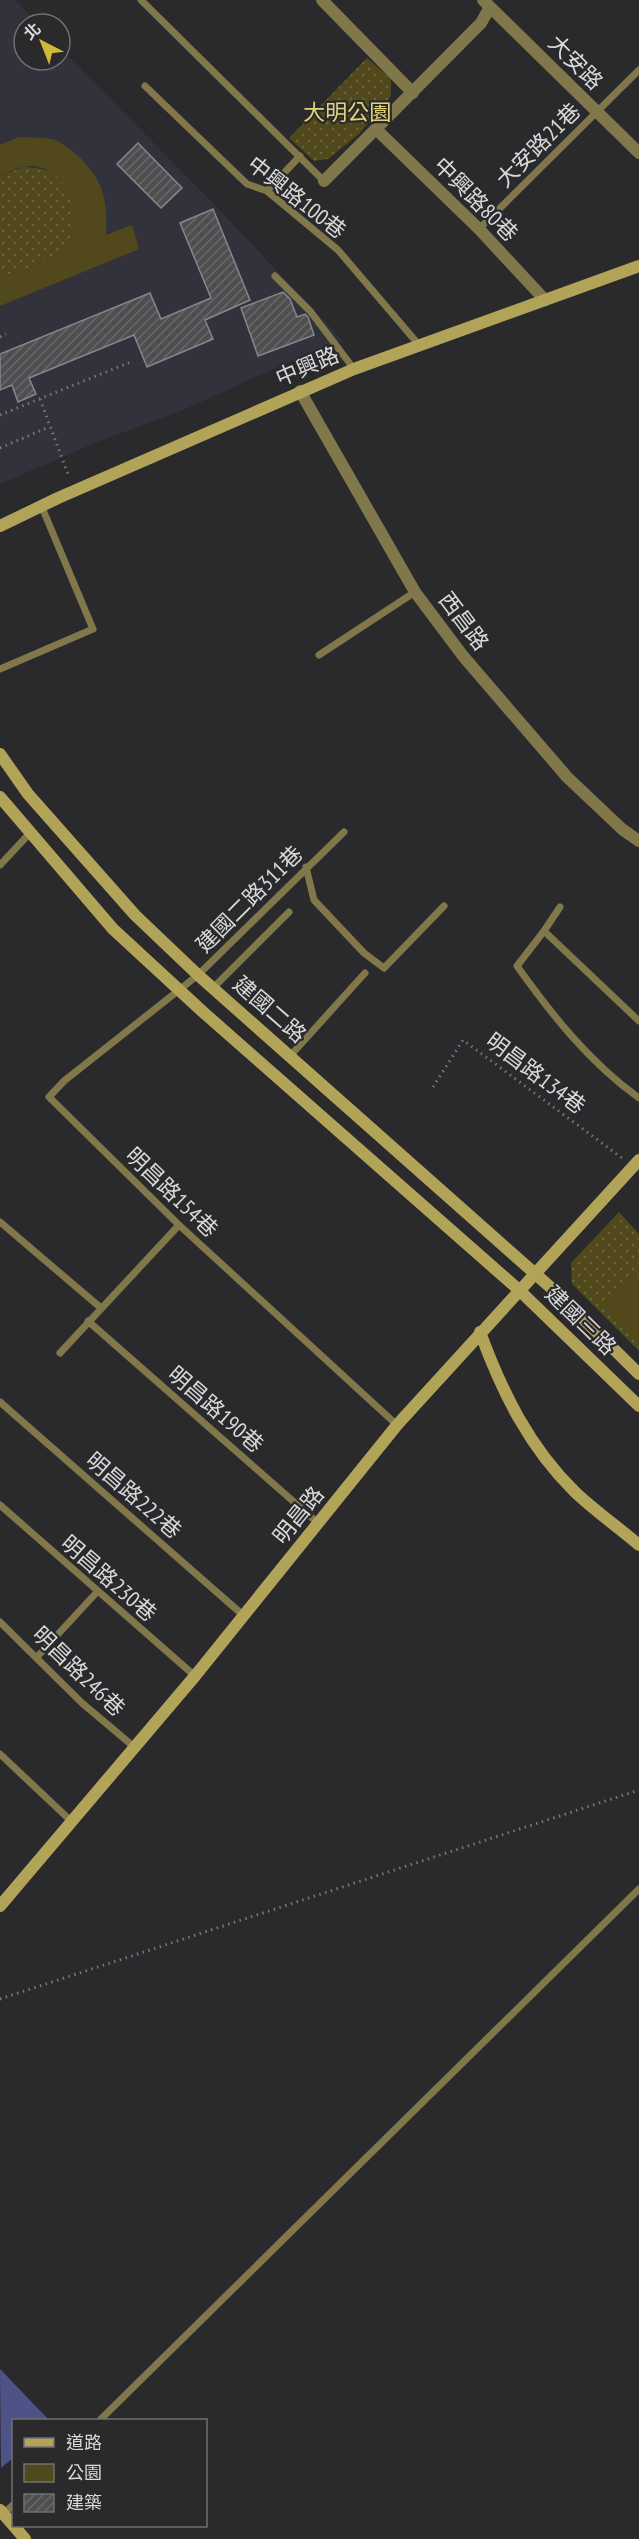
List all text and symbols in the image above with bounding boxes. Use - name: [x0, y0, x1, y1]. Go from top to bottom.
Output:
- north arrow: [12, 12, 72, 72]
- text: 北: [19, 18, 45, 44]
- street label: 大安路: [543, 29, 609, 95]
- street label: 大安路21巷: [490, 97, 586, 193]
- park label: 大明公園: [303, 98, 391, 126]
- street label: 中興路100巷: [242, 150, 352, 244]
- street label: 中興路80巷: [428, 151, 524, 247]
- street label: 中興路: [271, 340, 343, 392]
- street label: 西昌路: [433, 586, 495, 656]
- street label: 建國二路311巷: [190, 840, 308, 958]
- street label: 建國二路: [228, 970, 312, 1048]
- street label: 明昌路134巷: [481, 1026, 591, 1120]
- street label: 明昌路154巷: [120, 1141, 224, 1243]
- street label: 建國三路: [540, 1279, 622, 1361]
- street label: 明昌路190巷: [162, 1360, 270, 1458]
- street label: 明昌路222巷: [80, 1446, 188, 1544]
- street label: 明昌路: [266, 1481, 330, 1549]
- street label: 明昌路230巷: [55, 1529, 163, 1627]
- street label: 明昌路246巷: [27, 1620, 131, 1722]
- legend: [12, 2419, 207, 2527]
- text: 道路: [66, 2431, 102, 2454]
- text: 公園: [66, 2461, 102, 2484]
- text: 建築: [66, 2491, 102, 2514]

